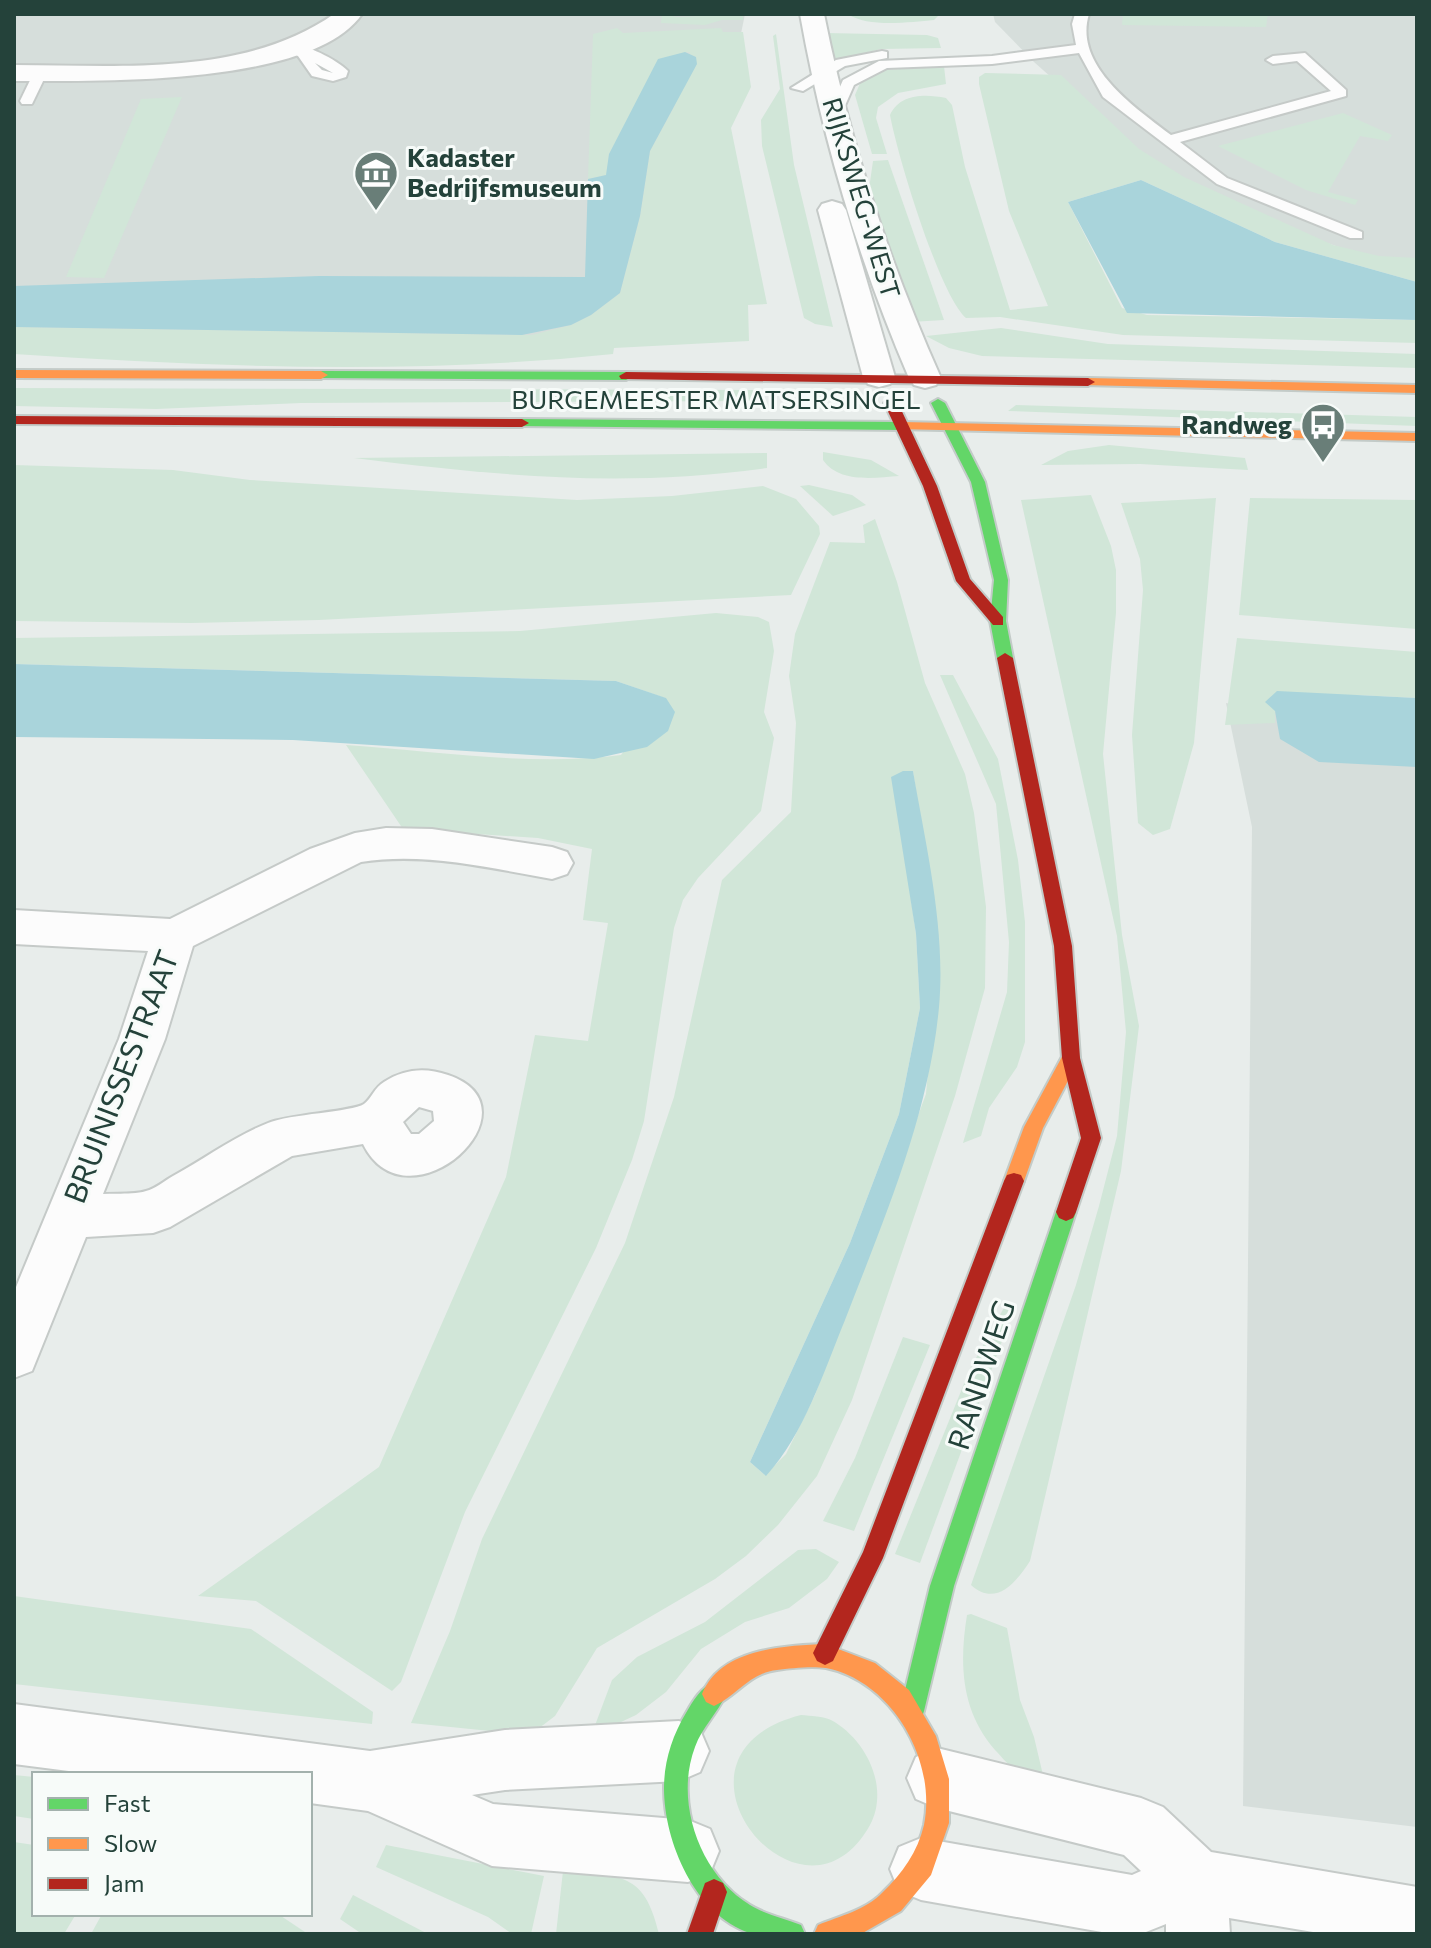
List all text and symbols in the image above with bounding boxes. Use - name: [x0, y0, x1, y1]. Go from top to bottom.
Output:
- street label: RIJKSWEG-WEST: [817, 93, 908, 302]
- place label: Kadaster Bedrijfsmuseum: [407, 141, 602, 202]
- museum icon: Kadaster Bedrijfsmuseum: [352, 149, 400, 212]
- street label: BURGEMEESTER MATSERSINGEL: [511, 383, 921, 414]
- bus stop icon: Randweg: [1299, 401, 1347, 464]
- place label: Randweg: [1181, 408, 1292, 439]
- street label: BRUINISSESTRAAT: [54, 944, 185, 1208]
- street label: RANDWEG: [938, 1295, 1021, 1454]
- legend: [32, 1772, 312, 1916]
- text: Fast: [104, 1788, 151, 1817]
- text: Slow: [104, 1828, 157, 1857]
- text: Jam: [104, 1868, 144, 1897]

